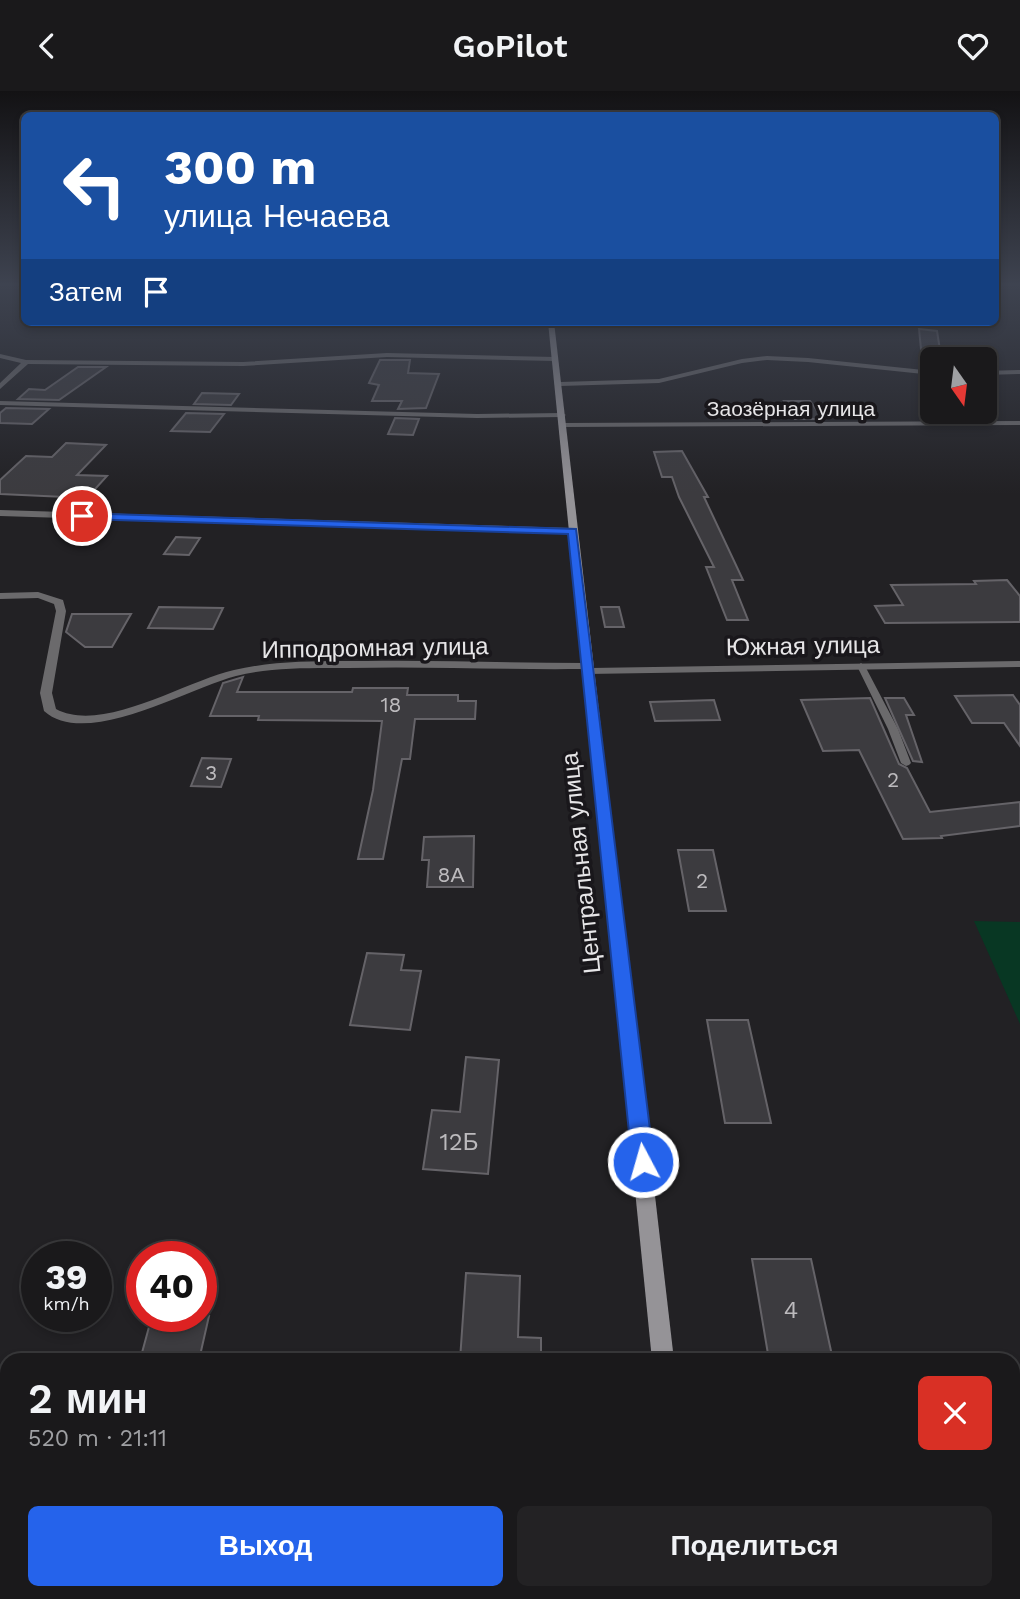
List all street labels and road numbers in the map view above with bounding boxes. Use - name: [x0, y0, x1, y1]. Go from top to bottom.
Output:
- street label: Заозёрная улица: [707, 396, 875, 421]
- street label: Южная улица: [726, 631, 881, 661]
- street label: Ипподромная улица: [261, 632, 489, 664]
- street label: Центральная улица: [555, 750, 607, 975]

